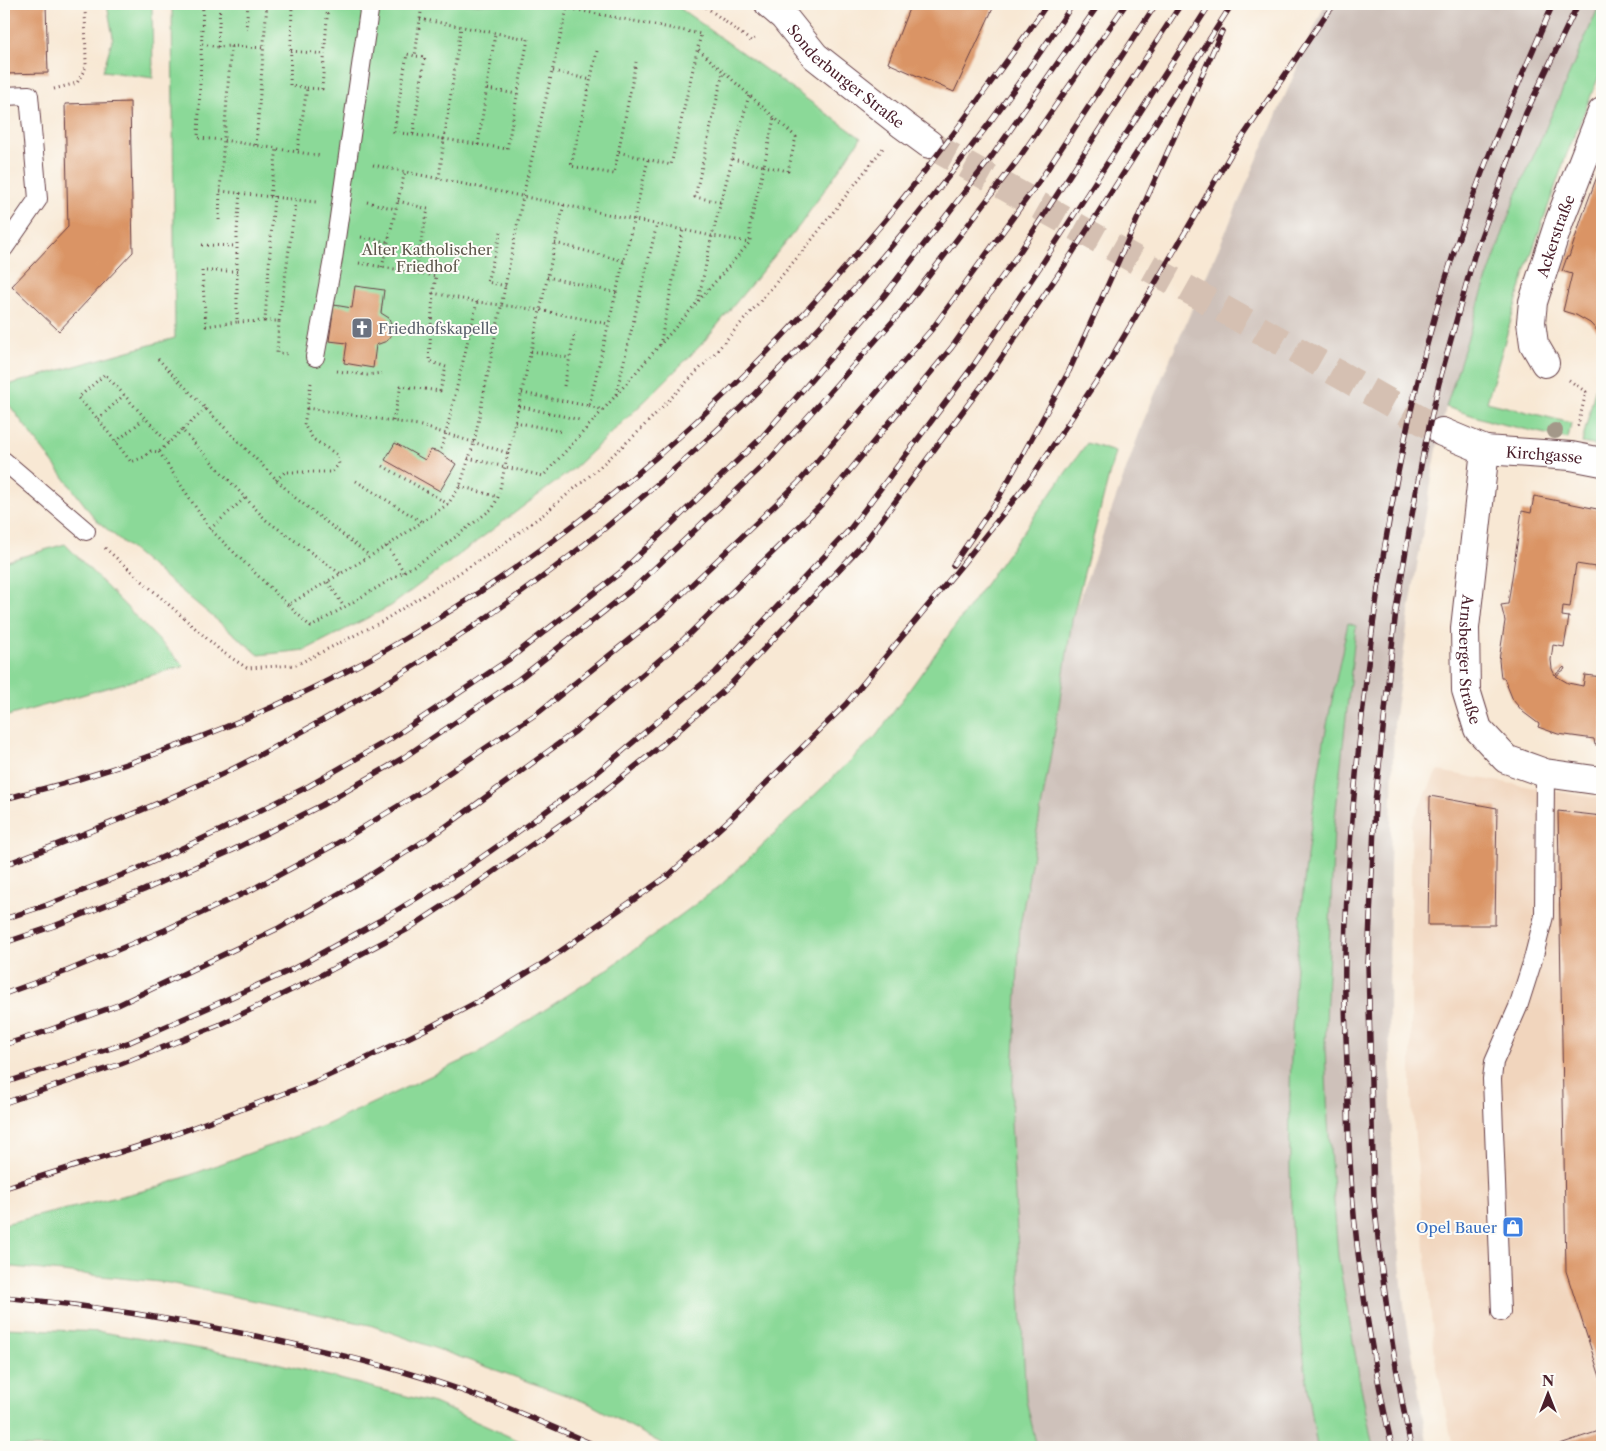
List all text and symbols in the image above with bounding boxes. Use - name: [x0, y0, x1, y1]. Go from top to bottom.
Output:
- street label: Sonderburger Straße: [784, 20, 908, 132]
- street label: Ackerstraße: [1532, 192, 1578, 281]
- park label: Alter Katholischer Friedhof: [361, 240, 493, 276]
- church icon: Friedhofskapelle: [350, 316, 374, 340]
- place label: Friedhofskapelle: [378, 319, 498, 338]
- street label: Kirchgasse: [1505, 442, 1584, 468]
- street label: Arnsberger Straße: [1455, 593, 1485, 726]
- shop icon: Opel Bauer: [1501, 1215, 1525, 1239]
- place label: Opel Bauer: [1416, 1218, 1498, 1237]
- north arrow: [1524, 1368, 1574, 1418]
- text: N: [1542, 1372, 1554, 1390]

